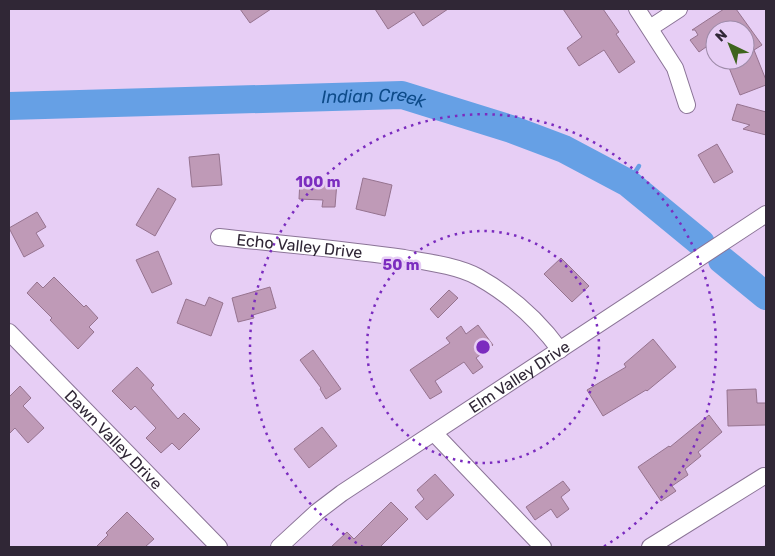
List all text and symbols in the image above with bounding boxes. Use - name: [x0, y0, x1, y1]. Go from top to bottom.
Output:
- north arrow: [705, 20, 755, 70]
- text: N: [712, 26, 731, 46]
- water label: Indian Creek: [321, 83, 429, 113]
- text: 100 m: [296, 173, 340, 191]
- street label: Echo Valley Drive: [236, 229, 364, 262]
- text: 50 m: [383, 256, 419, 274]
- street label: Elm Valley Drive: [465, 336, 573, 417]
- centre of rings: [474, 338, 492, 356]
- street label: Dawn Valley Drive: [61, 386, 167, 493]

